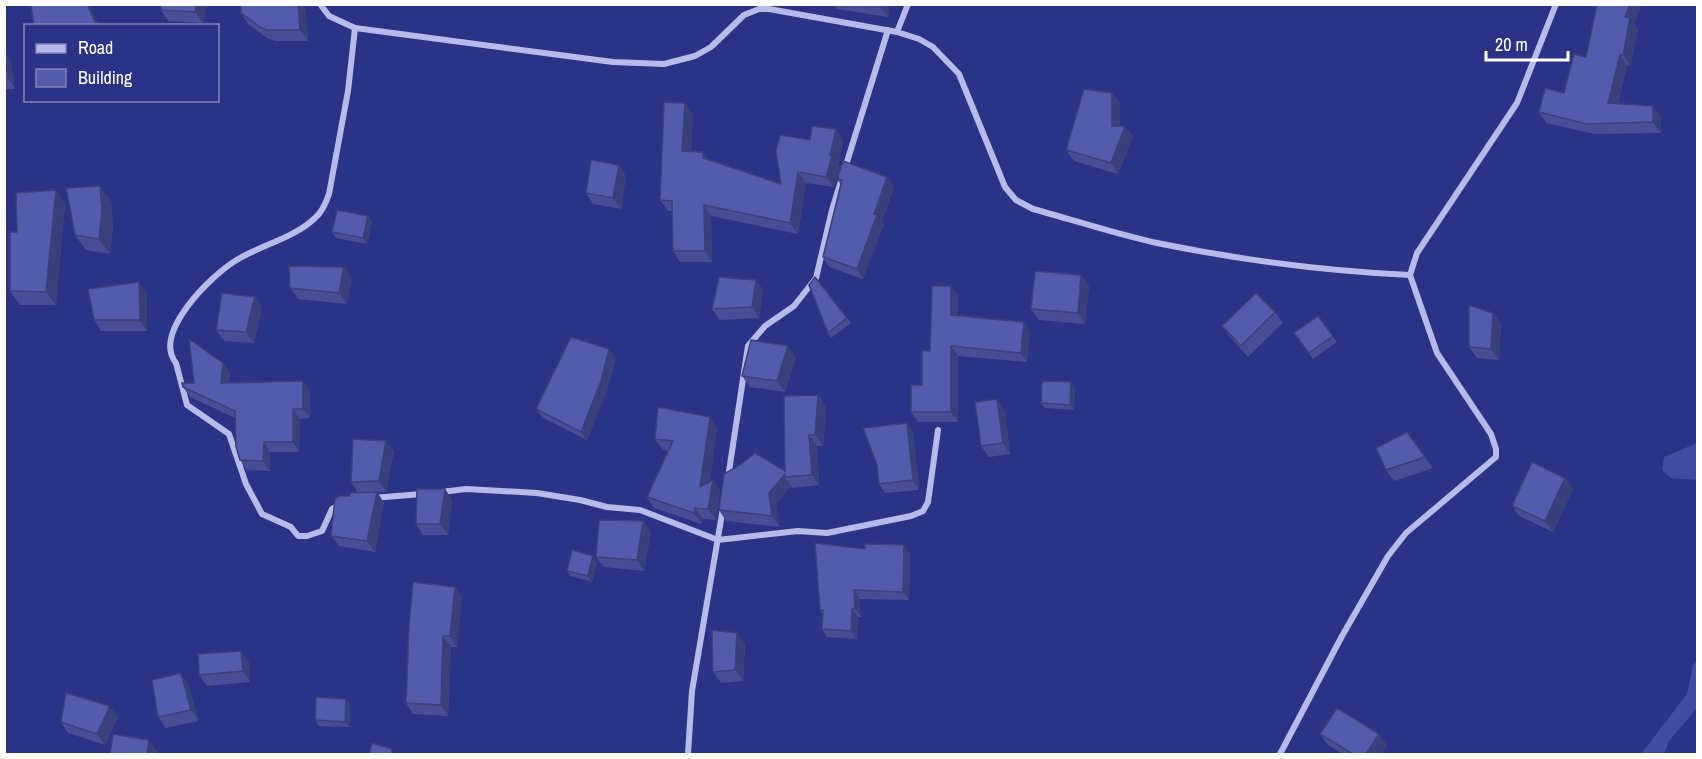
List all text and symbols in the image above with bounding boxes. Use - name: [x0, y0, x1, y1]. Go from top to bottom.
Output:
- legend: [24, 24, 219, 102]
- scale bar: [1486, 24, 1568, 62]
- text: 20 m: [1495, 32, 1528, 57]
- text: Road: [78, 35, 113, 60]
- text: Building: [78, 65, 133, 90]

